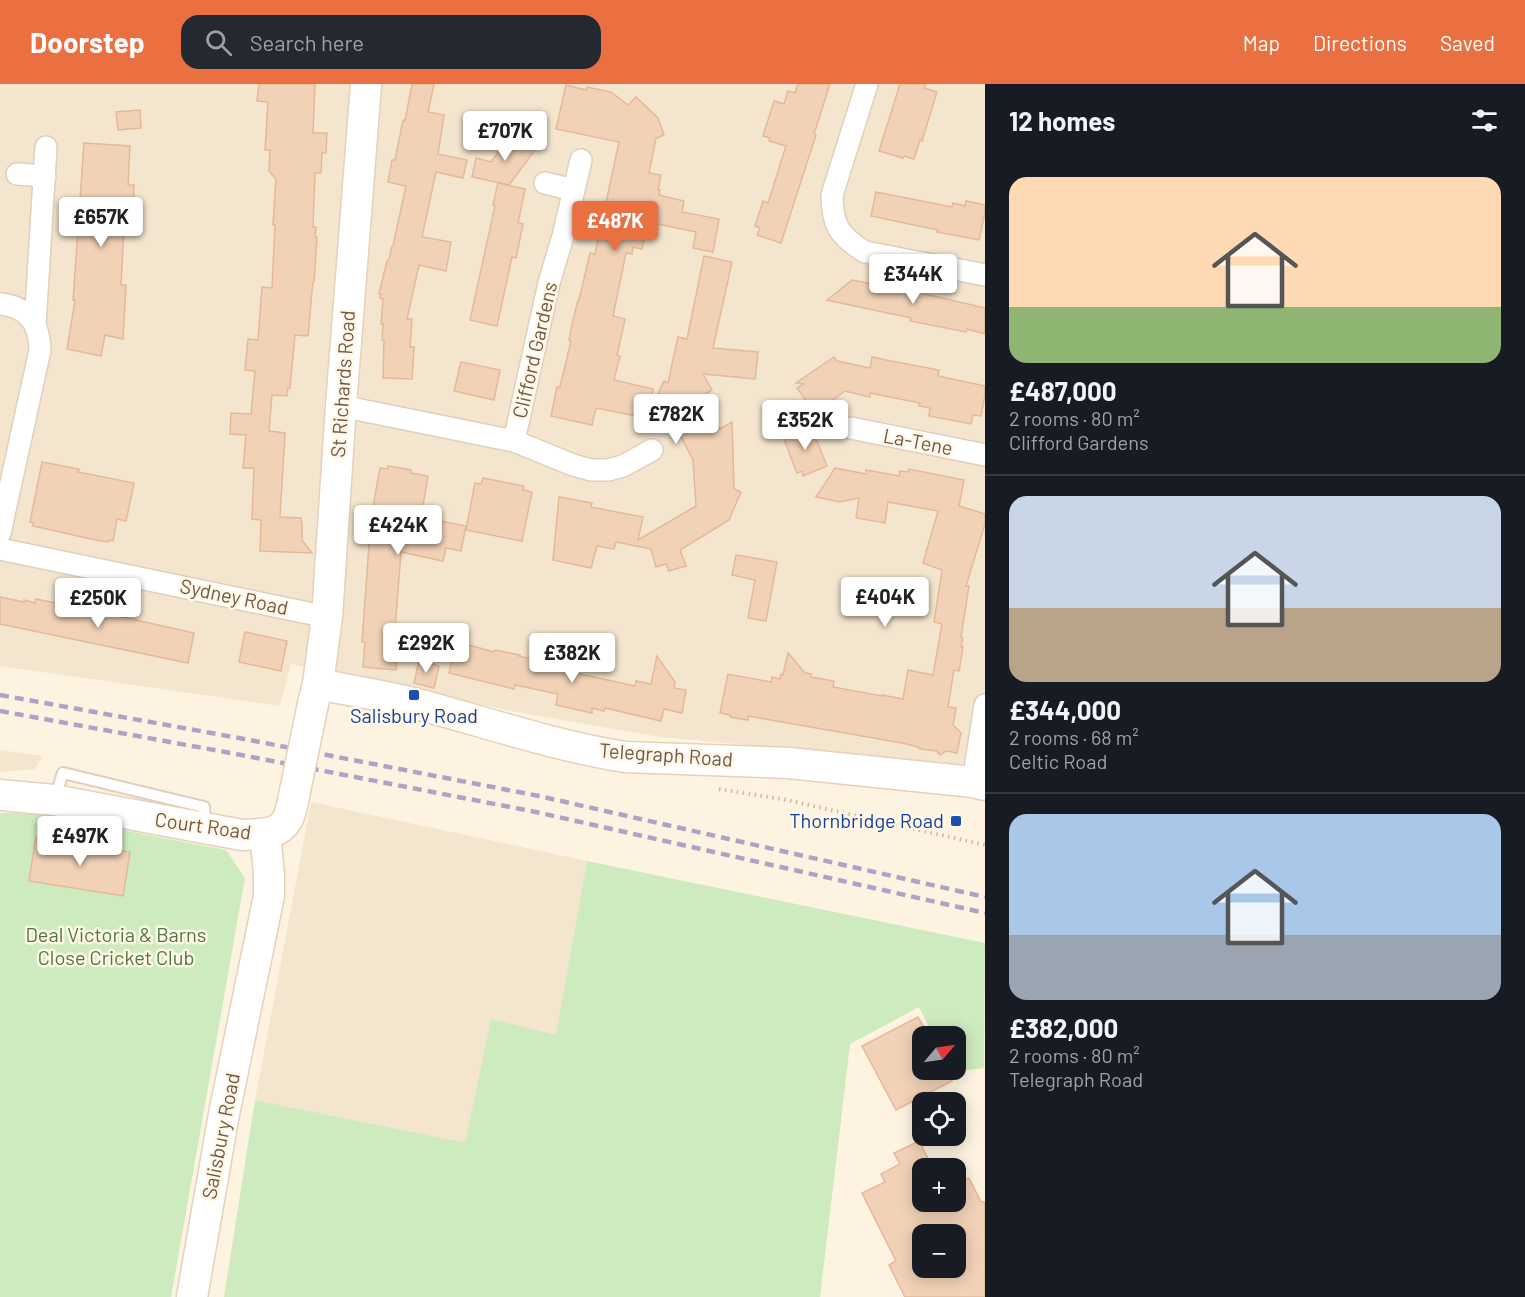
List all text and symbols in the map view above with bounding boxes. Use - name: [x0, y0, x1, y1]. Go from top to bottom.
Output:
- search box: [181, 15, 601, 69]
- text: Doorstep: [30, 25, 145, 59]
- icon: search: [202, 26, 235, 59]
- text: Search here: [250, 29, 364, 55]
- text: Map: [1243, 30, 1280, 55]
- text: Directions: [1313, 30, 1407, 55]
- text: Saved: [1440, 30, 1495, 55]
- icon: filters: [1468, 104, 1501, 137]
- text: 12 homes: [1009, 105, 1115, 136]
- pin: £707K: [463, 111, 547, 162]
- text: £707K: [477, 118, 533, 142]
- pin: £657K: [59, 197, 143, 248]
- pin: £487K: [573, 201, 657, 252]
- text: £657K: [73, 204, 129, 228]
- text: £487K: [586, 208, 644, 232]
- icon: home: [1201, 216, 1309, 324]
- pin: £344K: [871, 254, 955, 305]
- text: £344K: [883, 261, 943, 285]
- street label: Clifford Gardens: [507, 279, 561, 421]
- street label: St Richards Road: [325, 309, 359, 458]
- text: £487,000: [1009, 375, 1117, 406]
- pin: £782K: [634, 394, 718, 445]
- pin: £352K: [763, 400, 847, 451]
- text: £782K: [648, 401, 704, 425]
- text: 2 rooms · 80 m²: [1009, 406, 1140, 430]
- text: £352K: [776, 407, 834, 431]
- street label: La-Tene: [881, 423, 955, 460]
- text: Clifford Gardens: [1009, 430, 1149, 454]
- pin: £424K: [356, 505, 440, 556]
- text: £424K: [368, 512, 428, 536]
- icon: home: [1201, 535, 1309, 643]
- street label: Sydney Road: [178, 573, 290, 619]
- pin: £404K: [843, 577, 927, 628]
- pin: £250K: [56, 578, 140, 629]
- text: £404K: [855, 584, 915, 608]
- text: £250K: [69, 585, 127, 609]
- pin: £292K: [384, 623, 468, 674]
- text: £292K: [397, 630, 455, 654]
- pin: £382K: [530, 633, 614, 684]
- text: £382K: [543, 640, 601, 664]
- marker: Salisbury Road: [407, 688, 421, 702]
- text: £344,000: [1009, 694, 1121, 725]
- place label: Salisbury Road: [350, 703, 478, 727]
- text: 2 rooms · 68 m²: [1009, 725, 1139, 749]
- street label: Telegraph Road: [598, 737, 734, 771]
- text: Celtic Road: [1009, 749, 1107, 773]
- street label: Court Road: [154, 806, 253, 844]
- place label: Thornbridge Road: [789, 808, 944, 832]
- marker: Thornbridge Road: [949, 814, 963, 828]
- pin: £497K: [38, 816, 122, 867]
- text: £497K: [51, 823, 109, 847]
- icon: home: [1201, 853, 1309, 961]
- park label: Deal Victoria & Barns Close Cricket Club: [26, 922, 206, 969]
- text: £382,000: [1009, 1012, 1118, 1043]
- north arrow: [912, 1026, 966, 1080]
- map controls: [912, 1026, 966, 1278]
- text: 2 rooms · 80 m²: [1009, 1043, 1140, 1067]
- text: Telegraph Road: [1009, 1067, 1143, 1091]
- street label: Salisbury Road: [196, 1071, 244, 1201]
- button: locate: [912, 1092, 966, 1146]
- button: +: [912, 1158, 966, 1212]
- button: −: [912, 1224, 966, 1278]

